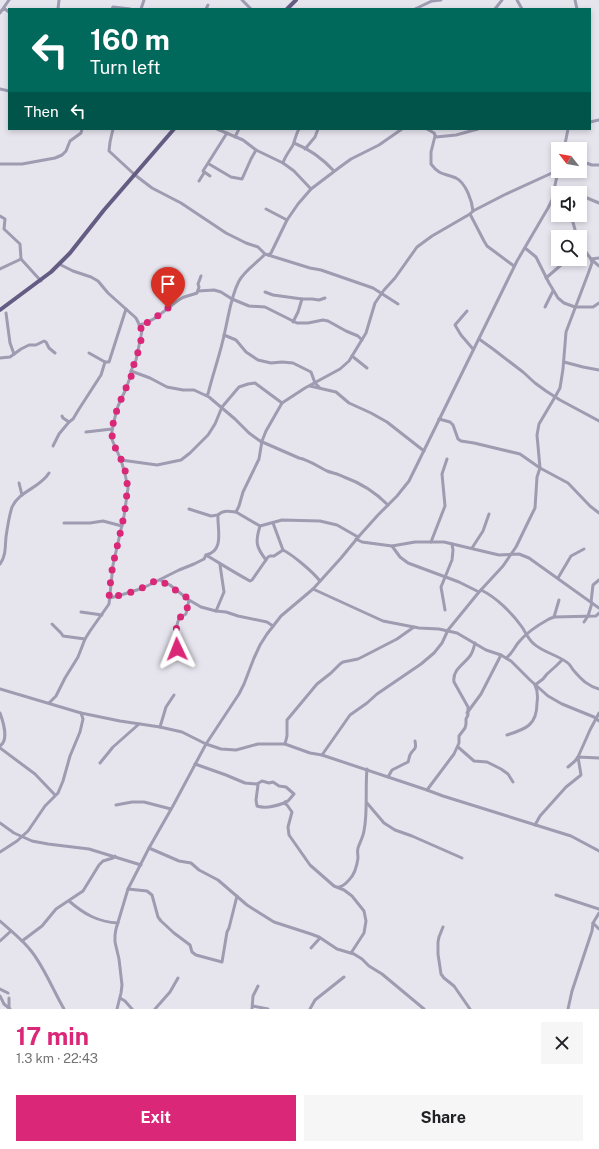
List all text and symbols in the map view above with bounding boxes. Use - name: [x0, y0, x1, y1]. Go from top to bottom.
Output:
- text: 160 m: [90, 23, 170, 56]
- icon: left: [24, 24, 76, 76]
- text: Turn left: [90, 57, 160, 78]
- icon: left: [67, 100, 89, 122]
- text: Then: [24, 103, 59, 120]
- north arrow: [551, 142, 587, 178]
- map controls: [551, 142, 587, 266]
- button: sound: [551, 186, 587, 222]
- button: search: [551, 230, 587, 266]
- pin: [151, 267, 185, 308]
- icon: arrive: [157, 273, 179, 295]
- position arrow: [156, 628, 198, 670]
- text: 17 min: [16, 1022, 89, 1050]
- button: close: [541, 1022, 583, 1064]
- text: 1.3 km · 22:43: [16, 1051, 98, 1066]
- button: Exit: [16, 1095, 296, 1141]
- button: Share: [304, 1095, 583, 1141]

